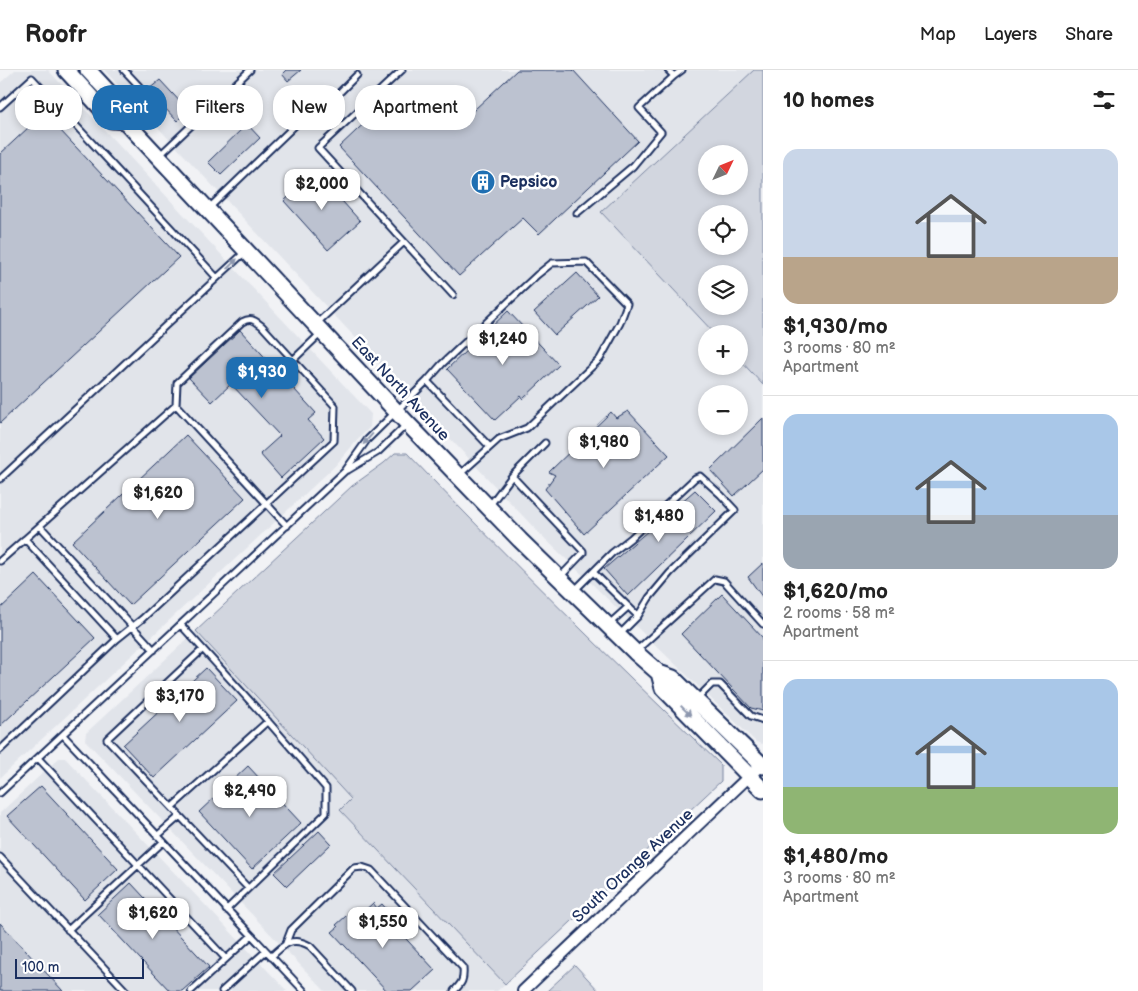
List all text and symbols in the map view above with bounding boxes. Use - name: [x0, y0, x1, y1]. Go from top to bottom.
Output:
- text: Roofr: [25, 20, 87, 49]
- text: Map: [920, 24, 956, 45]
- text: Layers: [984, 24, 1037, 45]
- text: Share: [1065, 24, 1113, 45]
- chip: Buy: [15, 85, 82, 130]
- chip: Rent: [92, 85, 167, 130]
- chip: Filters: [177, 85, 263, 130]
- chip: New: [273, 85, 345, 130]
- chip: Apartment: [355, 85, 476, 130]
- icon: filters: [1090, 86, 1118, 114]
- text: 10 homes: [783, 88, 874, 113]
- north arrow: [698, 145, 748, 195]
- map controls: [698, 145, 748, 435]
- pin: $2,000: [281, 168, 363, 211]
- building icon: Pepsico: [470, 169, 496, 195]
- place label: Pepsico: [500, 173, 557, 192]
- text: $2,000: [295, 175, 349, 194]
- icon: home: [906, 181, 996, 271]
- button: locate: [698, 205, 748, 255]
- one-way arrow: [226, 258, 238, 270]
- button: layers: [698, 265, 748, 315]
- text: $1,930/mo: [783, 314, 888, 339]
- pin: $1,240: [462, 324, 544, 366]
- button: +: [698, 325, 748, 375]
- text: $1,240: [478, 330, 528, 349]
- street label: East North Avenue: [347, 333, 454, 445]
- text: 3 rooms · 80 m²: [783, 339, 896, 358]
- pin: $1,930: [221, 356, 303, 399]
- text: Apartment: [783, 358, 859, 377]
- text: $1,930: [237, 363, 287, 382]
- button: −: [698, 385, 748, 435]
- pin: $1,980: [563, 426, 645, 469]
- one-way arrow: [363, 433, 374, 446]
- text: $1,980: [579, 433, 629, 452]
- icon: home: [906, 447, 996, 537]
- pin: $1,620: [117, 478, 199, 520]
- text: $1,620: [133, 484, 183, 503]
- pin: $1,480: [618, 500, 700, 543]
- text: $1,480: [634, 507, 684, 526]
- text: $1,620/mo: [783, 579, 888, 604]
- text: 2 rooms · 58 m²: [783, 604, 895, 623]
- text: Apartment: [783, 623, 859, 642]
- pin: $3,170: [139, 680, 221, 723]
- text: $3,170: [156, 687, 204, 706]
- one-way arrow: [680, 705, 692, 717]
- icon: home: [906, 712, 996, 802]
- pin: $2,490: [209, 776, 291, 818]
- text: $2,490: [224, 782, 276, 801]
- street label: South Orange Avenue: [569, 805, 698, 927]
- text: $1,480/mo: [783, 844, 888, 869]
- text: 3 rooms · 80 m²: [783, 869, 896, 888]
- text: Apartment: [783, 888, 859, 907]
- pin: $1,620: [112, 898, 194, 940]
- text: $1,620: [128, 904, 178, 923]
- pin: $1,550: [342, 906, 424, 949]
- text: $1,550: [358, 913, 408, 932]
- scale bar: [15, 956, 144, 979]
- text: 100 m: [22, 959, 59, 976]

